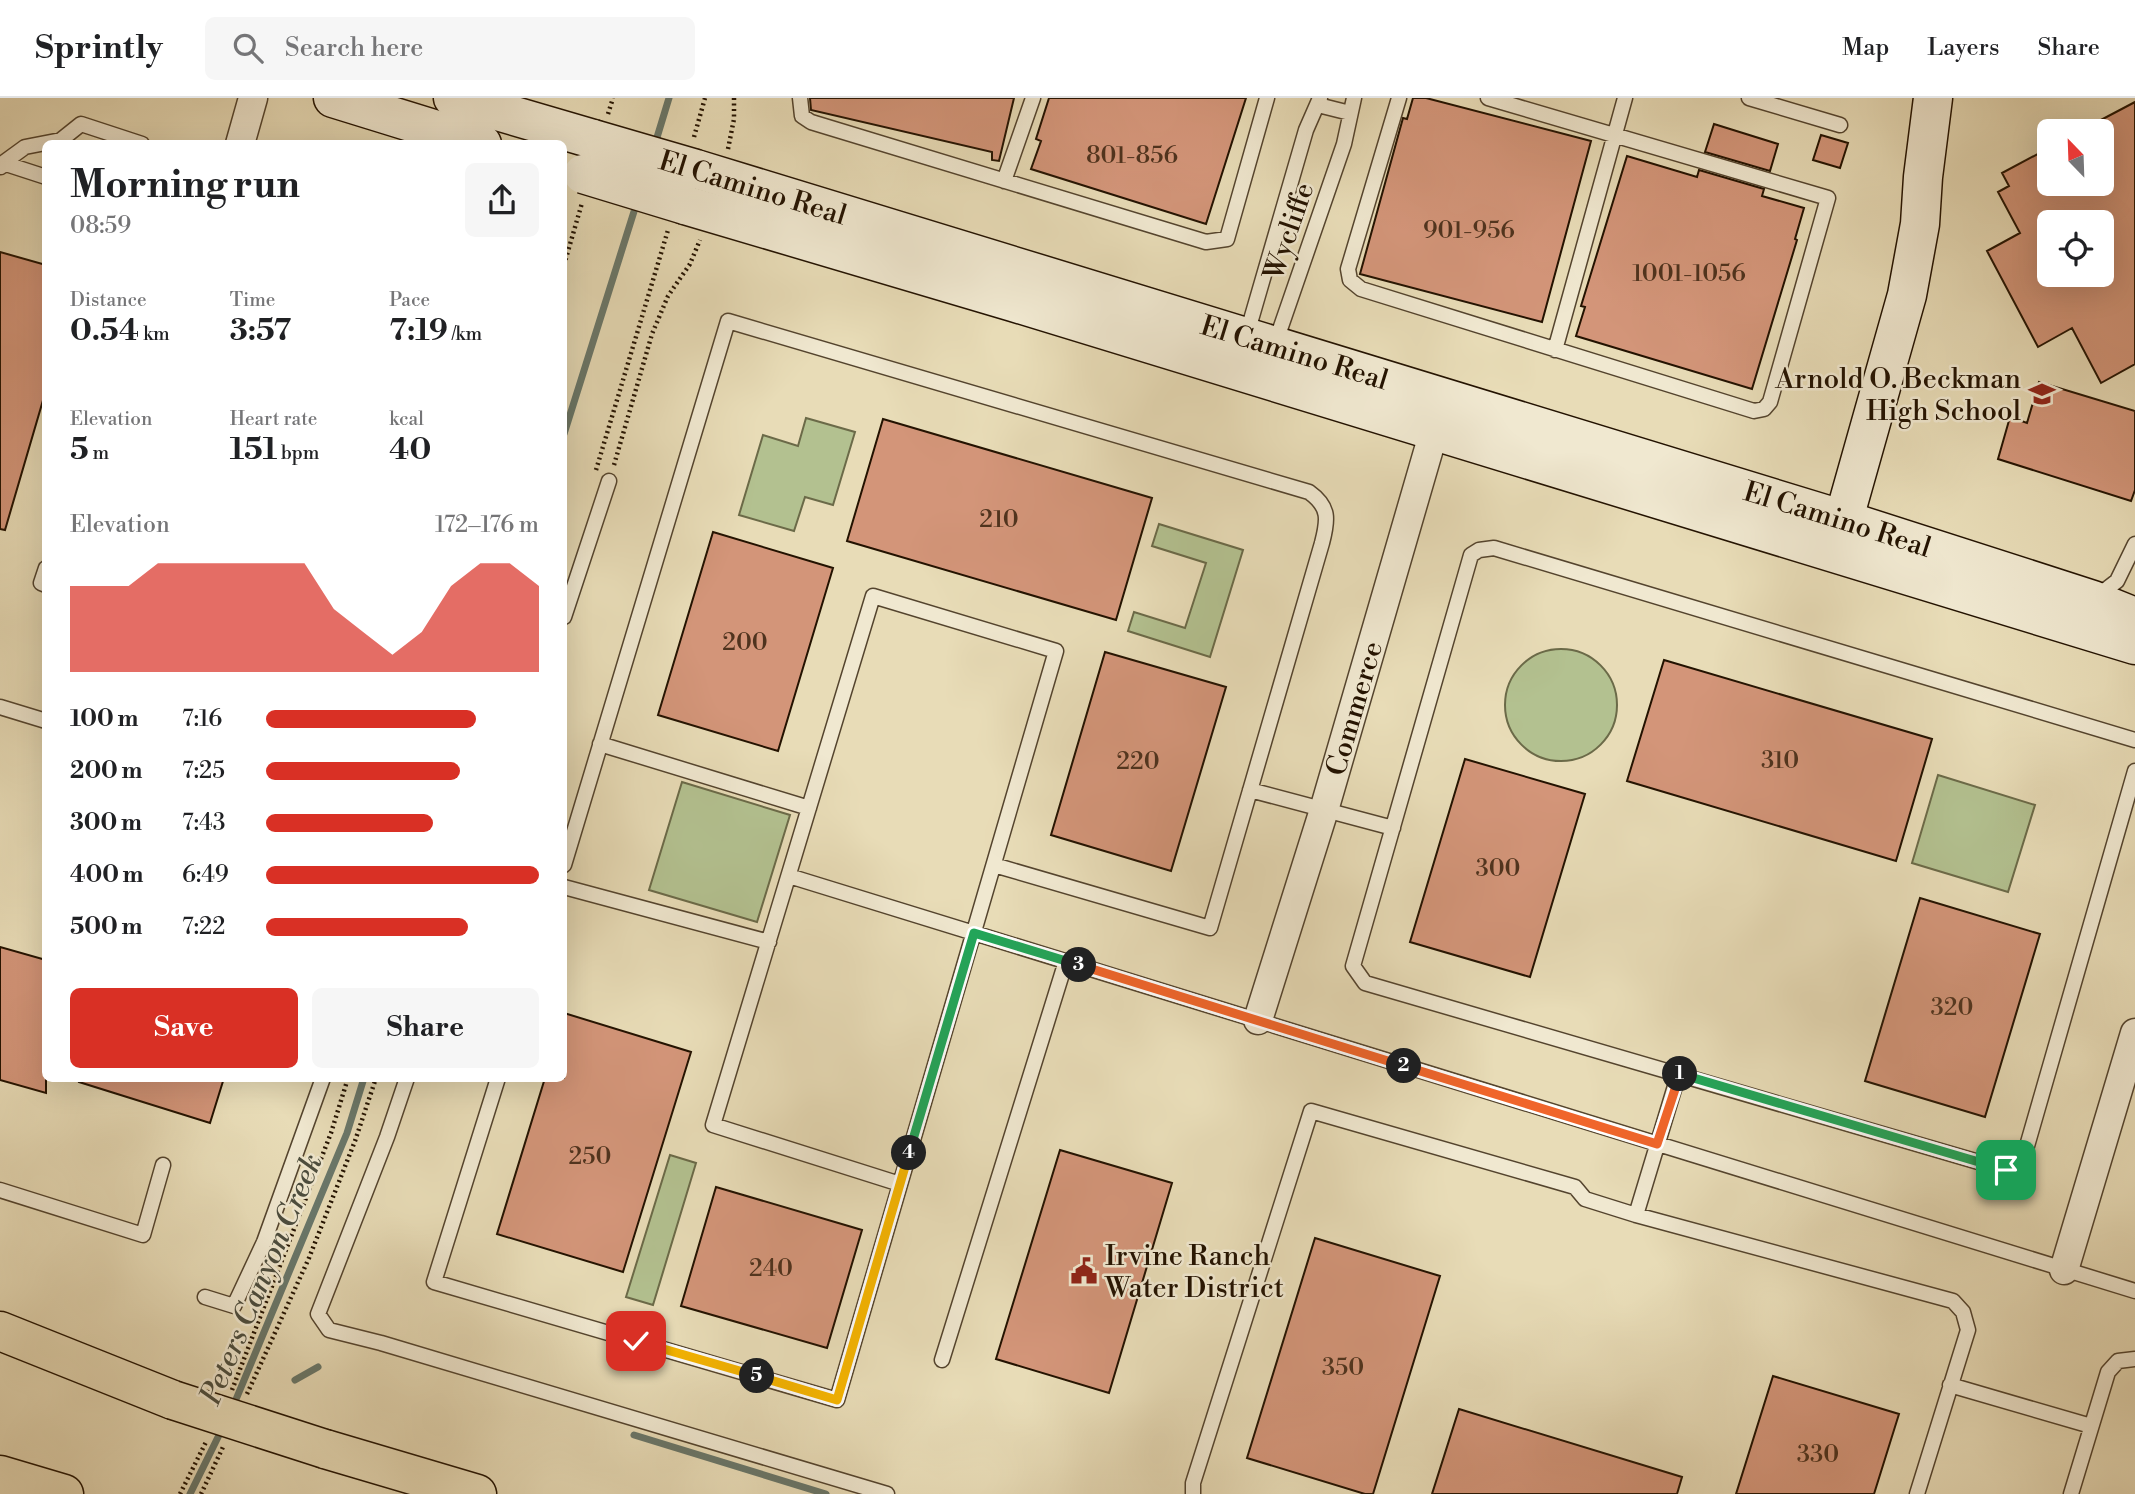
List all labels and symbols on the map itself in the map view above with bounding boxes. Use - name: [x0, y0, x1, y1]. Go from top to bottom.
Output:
- north arrow: [2037, 119, 2114, 196]
- house number: 801-856: [1086, 141, 1178, 171]
- street label: El Camino Real: [654, 143, 851, 234]
- street label: Wycliffe: [1256, 178, 1322, 286]
- house number: 901-956: [1423, 216, 1515, 246]
- house number: 1001-1056: [1632, 259, 1746, 289]
- street label: El Camino Real: [1196, 308, 1392, 399]
- place label: Arnold O. Beckman High School: [1774, 362, 2021, 429]
- school or university icon: Arnold O. Beckman High School: [2027, 379, 2057, 409]
- street label: El Camino Real: [1739, 474, 1935, 566]
- house number: 210: [979, 505, 1019, 535]
- house number: 200: [722, 628, 768, 658]
- street label: Commerce: [1319, 637, 1391, 780]
- house number: 310: [1761, 746, 1799, 776]
- house number: 220: [1116, 747, 1160, 777]
- house number: 300: [1475, 854, 1521, 884]
- pin: 3: [1062, 948, 1096, 982]
- house number: 320: [1931, 993, 1973, 1023]
- pin: 2: [1386, 1048, 1422, 1084]
- pin: 1: [1662, 1056, 1698, 1091]
- pin: 4: [892, 1136, 926, 1170]
- pin: [1976, 1140, 2036, 1200]
- house number: 250: [569, 1142, 611, 1172]
- water label: Peters Canyon Creek: [192, 1148, 332, 1411]
- place label: Irvine Ranch Water District: [1104, 1239, 1284, 1306]
- house number: 240: [749, 1254, 793, 1284]
- public building icon: Irvine Ranch Water District: [1069, 1256, 1099, 1286]
- pin: [606, 1311, 666, 1371]
- house number: 350: [1322, 1353, 1364, 1383]
- pin: 5: [740, 1358, 774, 1394]
- house number: 330: [1797, 1440, 1839, 1470]

